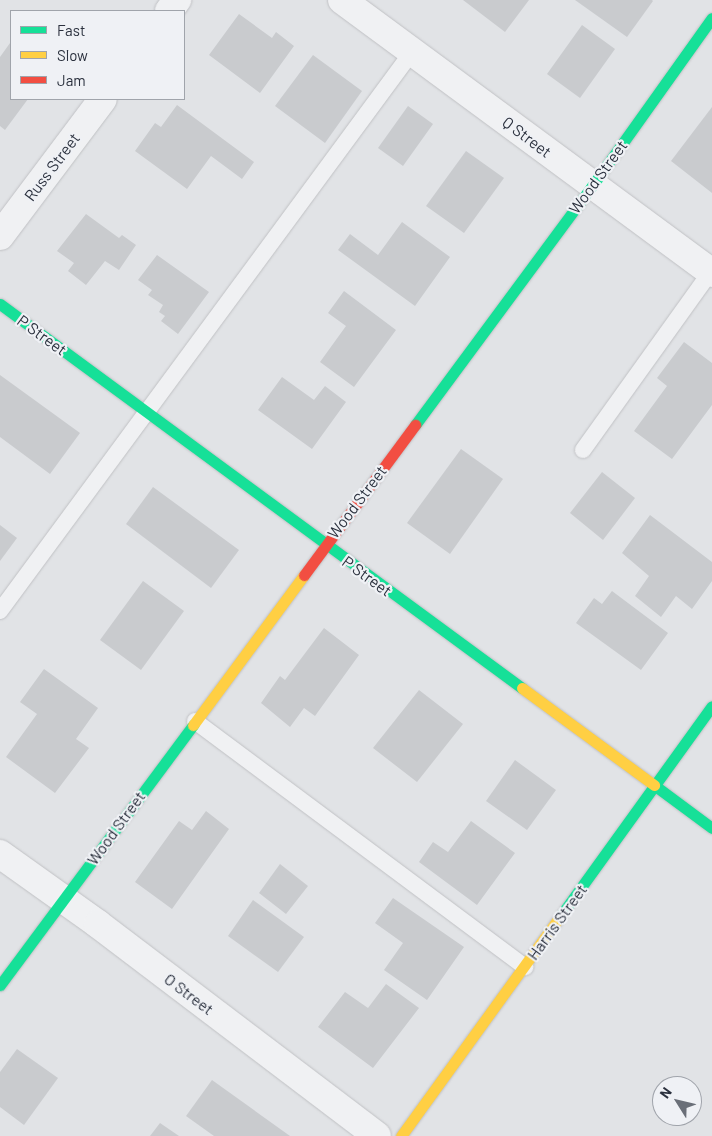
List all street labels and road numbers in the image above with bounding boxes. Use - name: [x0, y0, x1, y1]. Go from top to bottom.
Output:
- street label: Q Street: [499, 112, 555, 162]
- street label: Russ Street: [20, 129, 84, 205]
- street label: Wood Street: [565, 136, 631, 218]
- street label: P Street: [14, 311, 70, 359]
- street label: Wood Street: [323, 462, 391, 542]
- street label: P Street: [339, 552, 395, 600]
- street label: Wood Street: [83, 787, 149, 869]
- street label: Harris Street: [523, 880, 591, 964]
- street label: O Street: [161, 969, 217, 1019]

